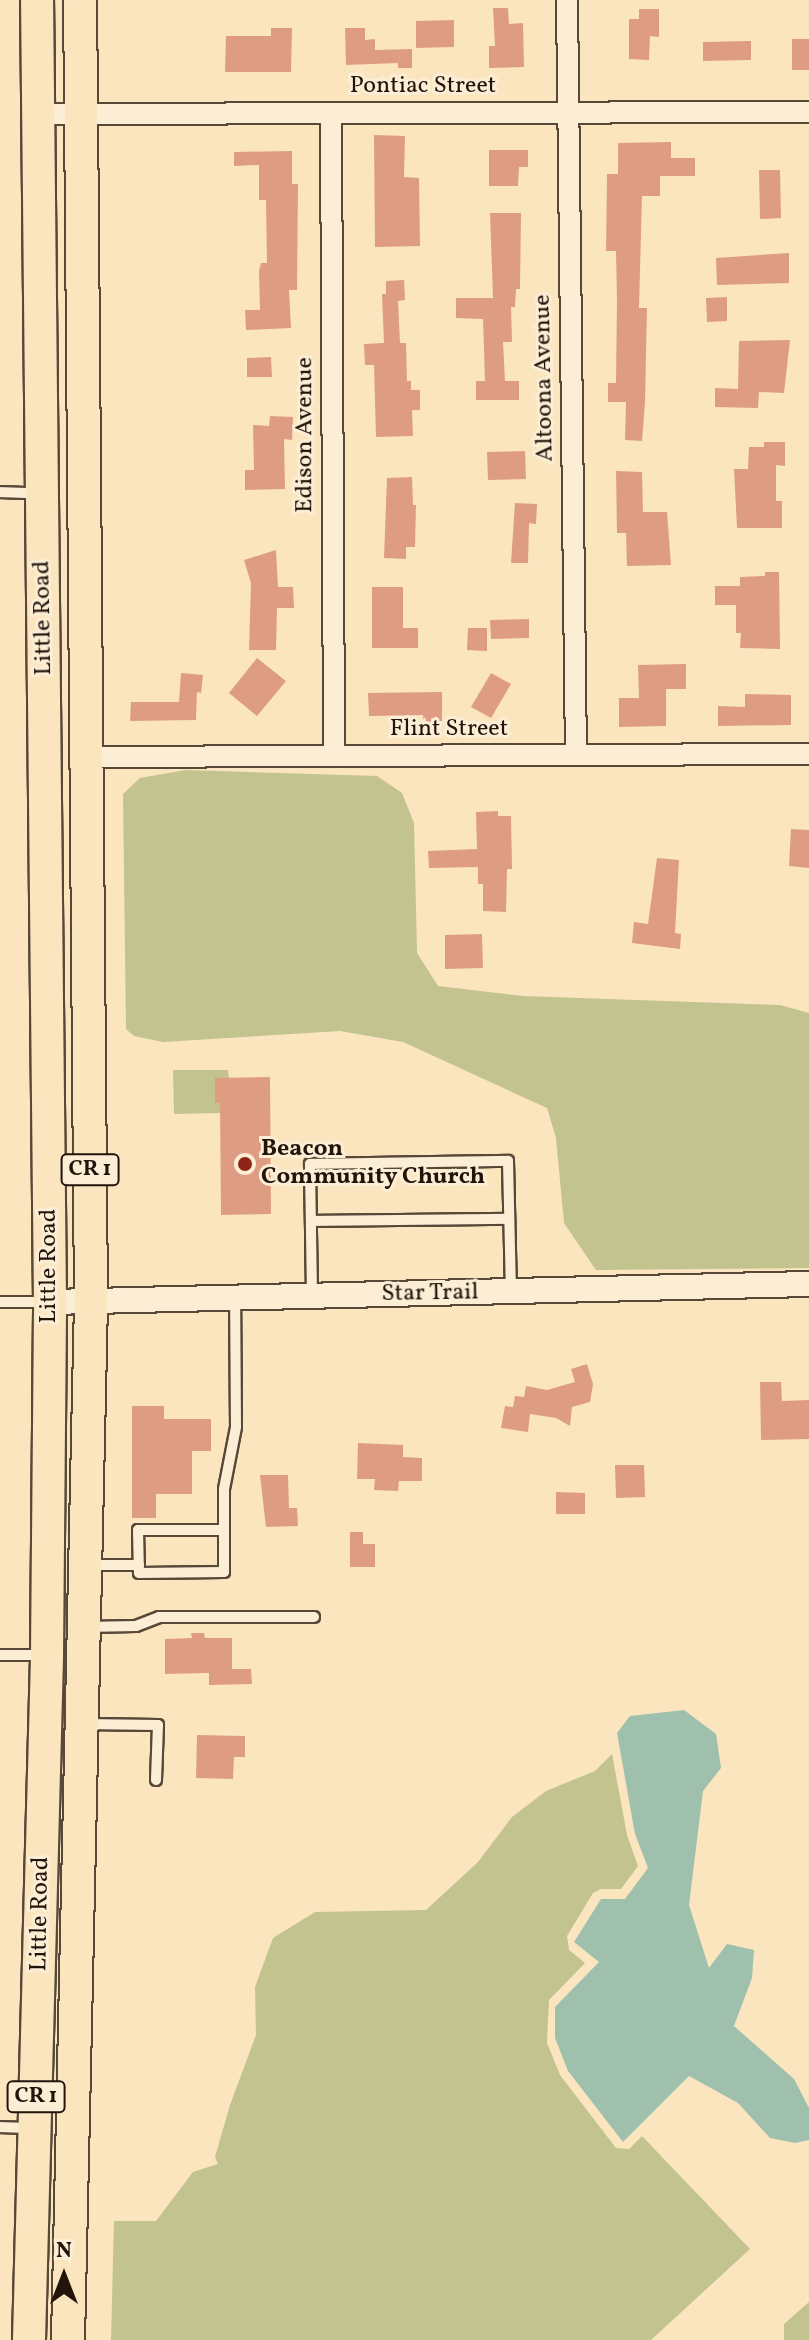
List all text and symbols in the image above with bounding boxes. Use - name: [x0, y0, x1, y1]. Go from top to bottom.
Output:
- street label: Pontiac Street: [350, 73, 496, 101]
- street label: Altoona Avenue: [529, 294, 561, 462]
- street label: Edison Avenue: [292, 357, 320, 513]
- street label: Little Road: [29, 560, 59, 676]
- street label: Flint Street: [390, 716, 508, 744]
- place label: Beacon Community Church: [261, 1136, 486, 1192]
- road number: CR 1: [60, 1152, 120, 1188]
- marker: Beacon Community Church: [236, 1155, 254, 1173]
- street label: Little Road: [36, 1209, 64, 1323]
- street label: Star Trail: [381, 1279, 479, 1309]
- street label: Little Road: [26, 1856, 56, 1972]
- road number: CR 1: [6, 2079, 66, 2115]
- north arrow: [24, 2236, 104, 2316]
- text: N: [56, 2236, 72, 2267]

